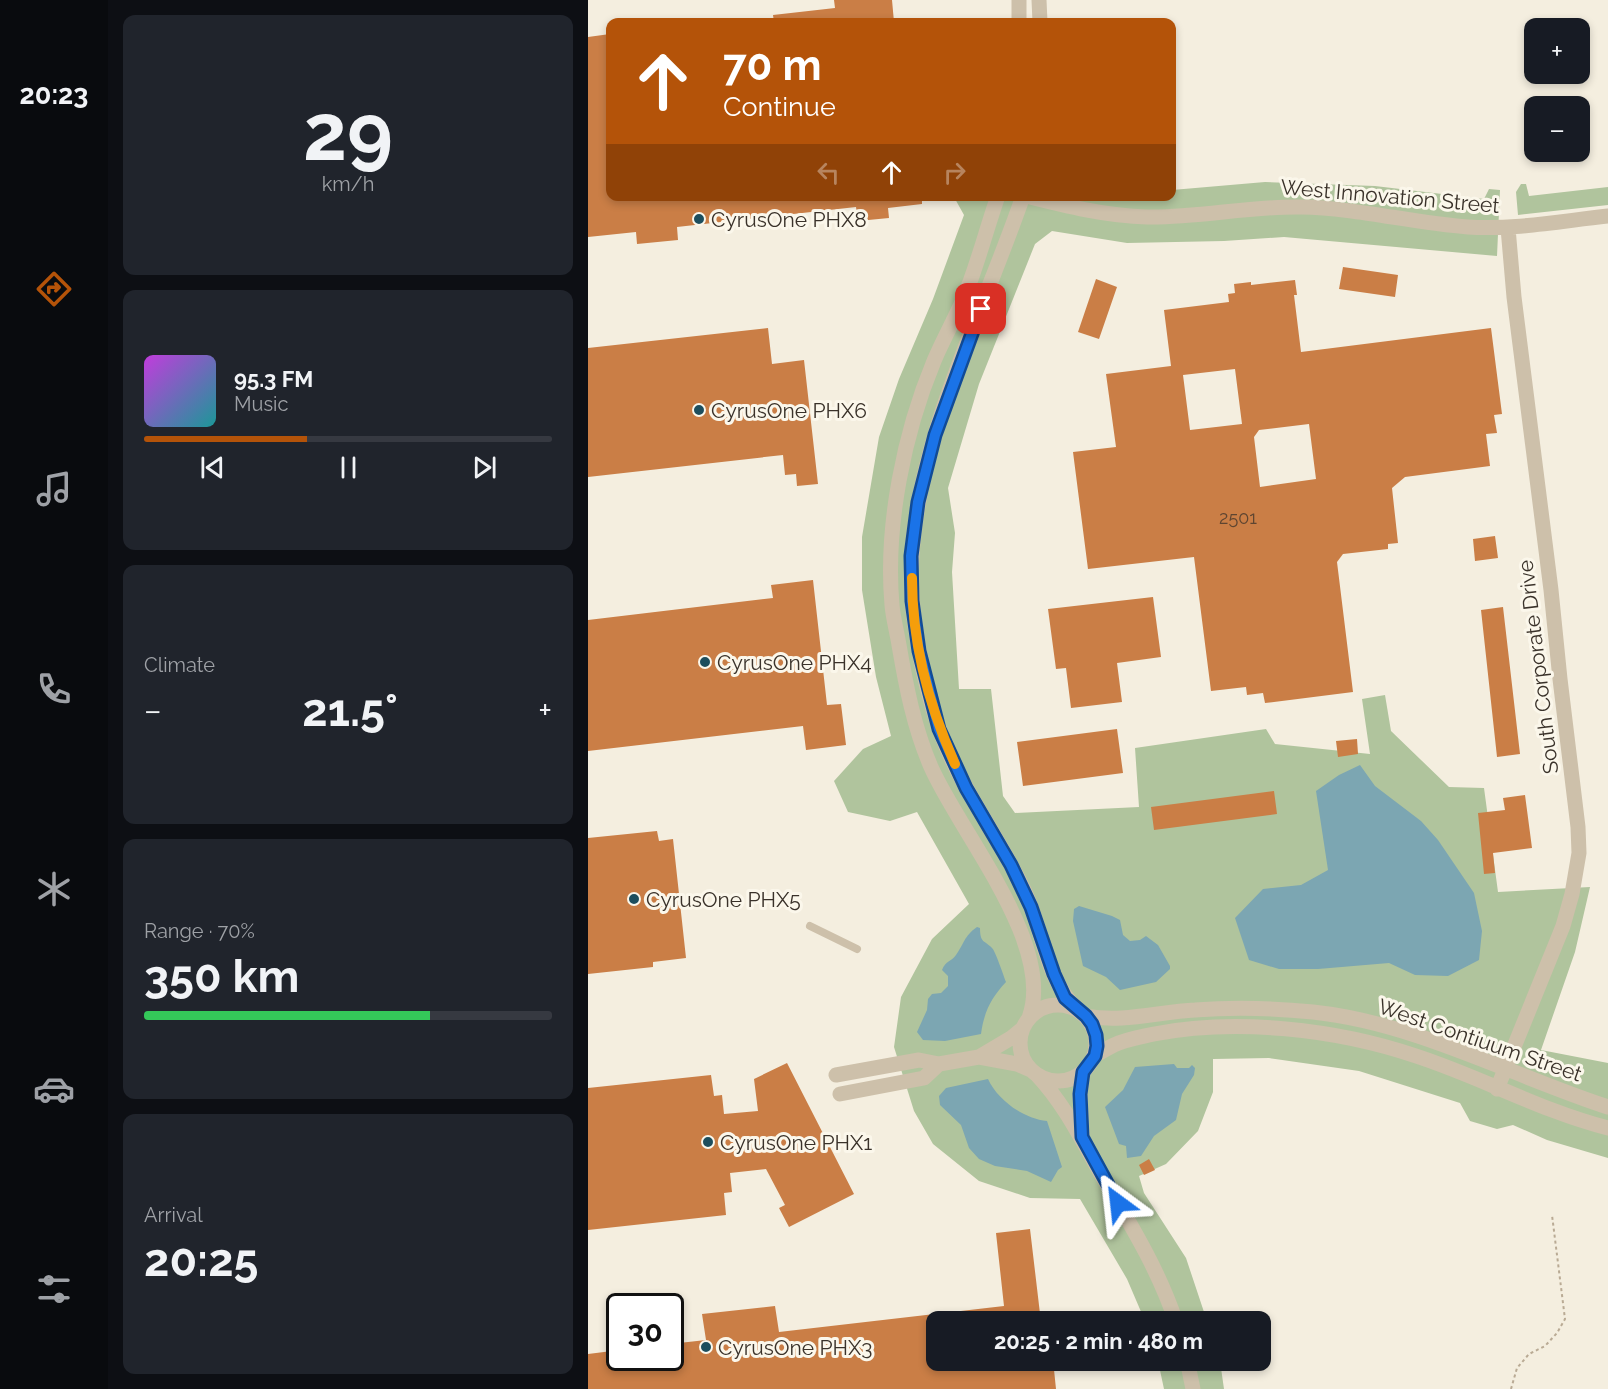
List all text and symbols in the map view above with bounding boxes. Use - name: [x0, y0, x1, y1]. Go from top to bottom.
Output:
- map controls: [1524, 18, 1590, 162]
- button: +: [1524, 18, 1590, 84]
- text: 70 m: [723, 41, 822, 90]
- icon: ahead: [624, 42, 702, 120]
- text: 20:23: [20, 79, 88, 110]
- text: 29: [303, 87, 393, 178]
- text: Continue: [723, 91, 836, 122]
- button: −: [1524, 96, 1590, 162]
- icon: left: [812, 156, 845, 189]
- icon: ahead: [875, 156, 908, 189]
- icon: right: [938, 156, 971, 189]
- text: km/h: [322, 172, 374, 196]
- street label: West Innovation Street: [1280, 174, 1500, 218]
- place label: CyrusOne PHX8: [711, 207, 867, 232]
- marker: CyrusOne PHX8: [692, 212, 706, 226]
- icon: directions: [33, 268, 75, 310]
- pin: [955, 283, 1006, 334]
- icon: arrive: [964, 292, 997, 325]
- text: 95.3 FM: [234, 366, 313, 392]
- text: Music: [234, 392, 288, 416]
- place label: CyrusOne PHX6: [711, 398, 867, 423]
- marker: CyrusOne PHX6: [692, 403, 706, 417]
- icon: previous: [196, 451, 229, 484]
- icon: pause: [332, 451, 365, 484]
- icon: next: [468, 451, 501, 484]
- icon: music: [33, 468, 75, 510]
- house number: 2501: [1219, 507, 1257, 528]
- street label: South Corporate Drive: [1512, 559, 1564, 775]
- place label: CyrusOne PHX4: [717, 650, 872, 675]
- text: Climate: [144, 653, 215, 677]
- marker: CyrusOne PHX4: [698, 655, 712, 669]
- icon: phone: [33, 668, 75, 710]
- text: 21.5°: [302, 684, 398, 737]
- text: −: [144, 691, 162, 730]
- text: +: [538, 691, 552, 730]
- icon: climate: [33, 868, 75, 910]
- place label: CyrusOne PHX5: [646, 887, 801, 912]
- marker: CyrusOne PHX5: [627, 892, 641, 906]
- text: Range · 70%: [144, 919, 255, 943]
- text: 350 km: [144, 950, 299, 1003]
- street label: West Contiuum Street: [1375, 993, 1585, 1087]
- icon: car: [33, 1068, 75, 1110]
- place label: CyrusOne PHX1: [720, 1130, 872, 1155]
- marker: CyrusOne PHX1: [701, 1135, 715, 1149]
- position arrow: [1086, 1171, 1150, 1235]
- text: Arrival: [144, 1203, 203, 1227]
- text: 20:25: [144, 1234, 258, 1287]
- icon: filters: [33, 1268, 75, 1310]
- speed limit sign: 30: [606, 1293, 684, 1371]
- text: 20:25 · 2 min · 480 m: [994, 1328, 1203, 1354]
- place label: CyrusOne PHX3: [718, 1335, 872, 1360]
- marker: CyrusOne PHX3: [699, 1340, 713, 1354]

